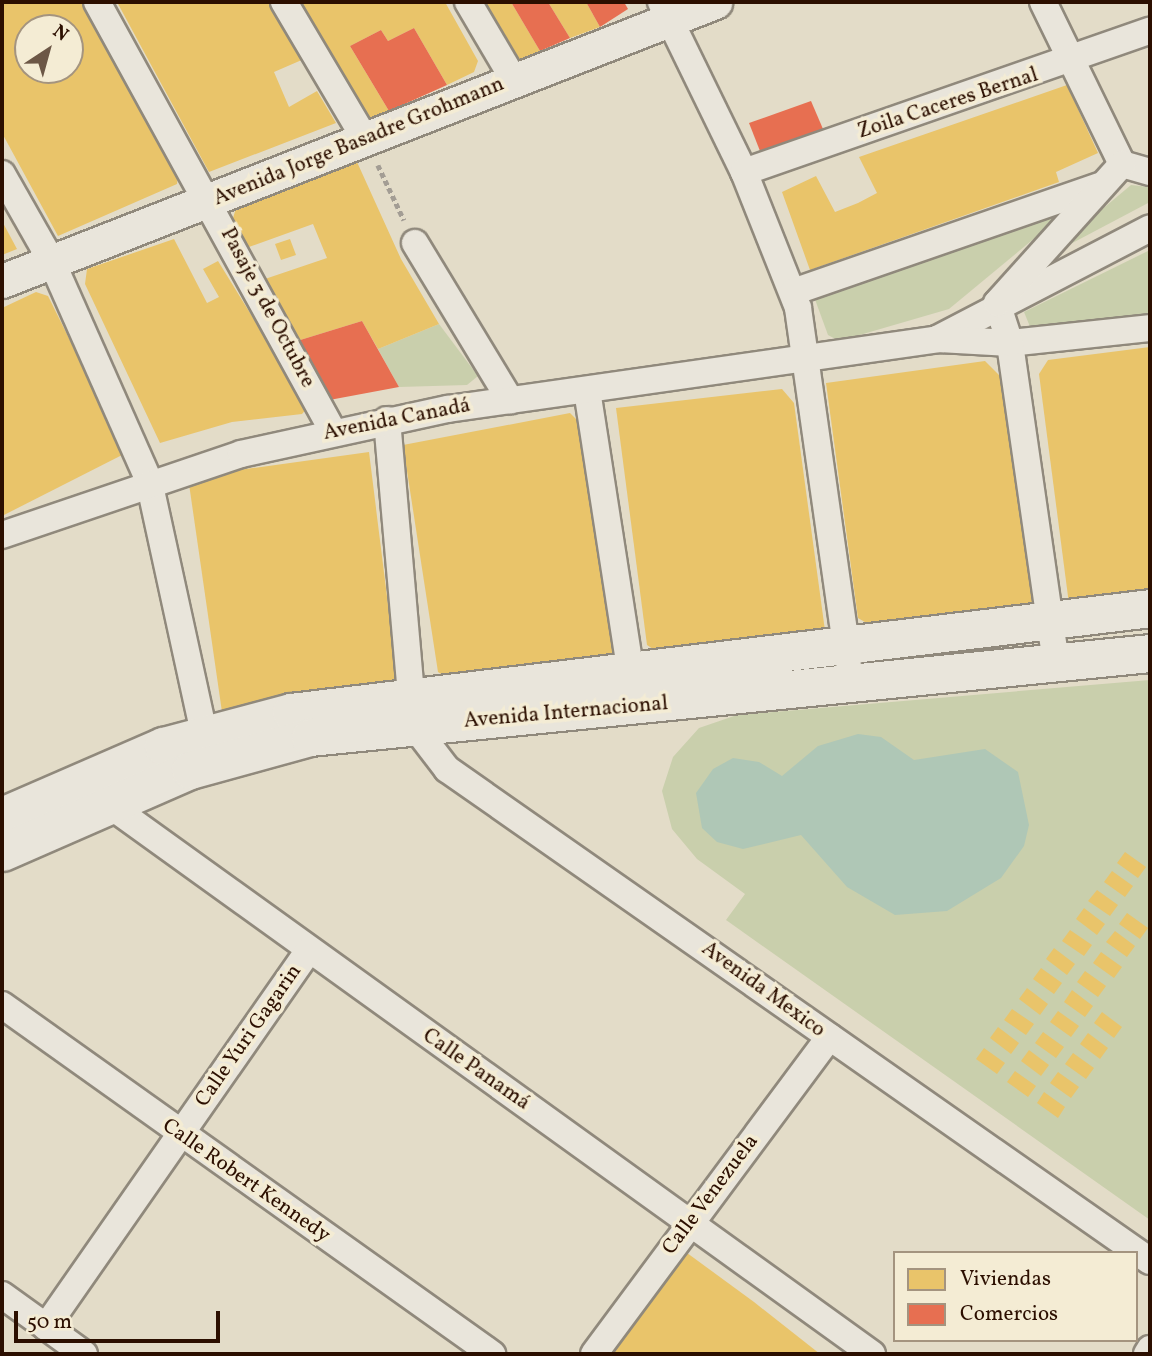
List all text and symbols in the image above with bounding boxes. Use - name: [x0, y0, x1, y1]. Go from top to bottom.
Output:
- north arrow: [14, 14, 84, 84]
- text: N: [47, 19, 73, 48]
- street label: Zoila Caceres Bernal: [855, 63, 1041, 145]
- street label: Avenida Jorge Basadre Grohmann: [210, 72, 508, 212]
- street label: Pasaje 3 de Octubre: [214, 224, 320, 392]
- street label: Avenida Canadá: [321, 393, 473, 447]
- street label: Avenida Internacional: [463, 692, 669, 734]
- street label: Avenida Mexico: [696, 937, 830, 1043]
- street label: Calle Yuri Gagarin: [190, 960, 308, 1112]
- street label: Calle Panamá: [417, 1024, 535, 1116]
- street label: Calle Robert Kennedy: [157, 1114, 335, 1248]
- street label: Calle Venezuela: [657, 1130, 765, 1260]
- legend: [893, 1251, 1138, 1342]
- text: Viviendas: [960, 1265, 1051, 1294]
- scale bar: [18, 1296, 224, 1340]
- text: Comercios: [960, 1300, 1058, 1329]
- text: 50 m: [27, 1308, 72, 1337]

